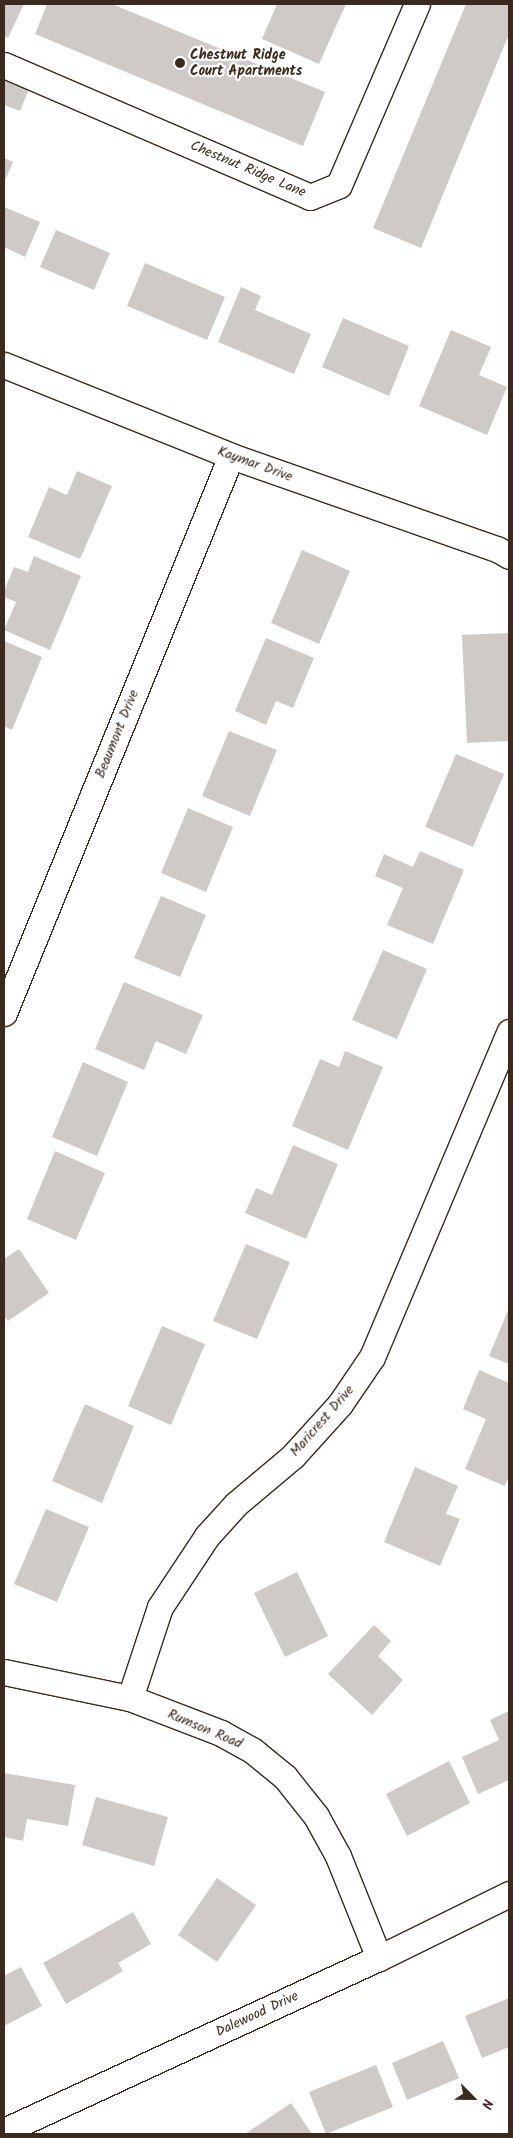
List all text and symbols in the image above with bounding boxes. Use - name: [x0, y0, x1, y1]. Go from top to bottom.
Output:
- place label: Chestnut Ridge Court Apartments: [190, 47, 302, 80]
- marker: Chestnut Ridge Court Apartments: [174, 57, 186, 69]
- street label: Chestnut Ridge Lane: [188, 137, 308, 201]
- street label: Kaymar Drive: [215, 443, 295, 485]
- street label: Beaumont Drive: [92, 687, 142, 781]
- street label: Maricrest Drive: [286, 1382, 358, 1460]
- street label: Rumson Road: [165, 1706, 245, 1752]
- street label: Dalewood Drive: [213, 1988, 301, 2040]
- north arrow: [448, 2073, 498, 2123]
- text: N: [475, 2095, 499, 2112]

